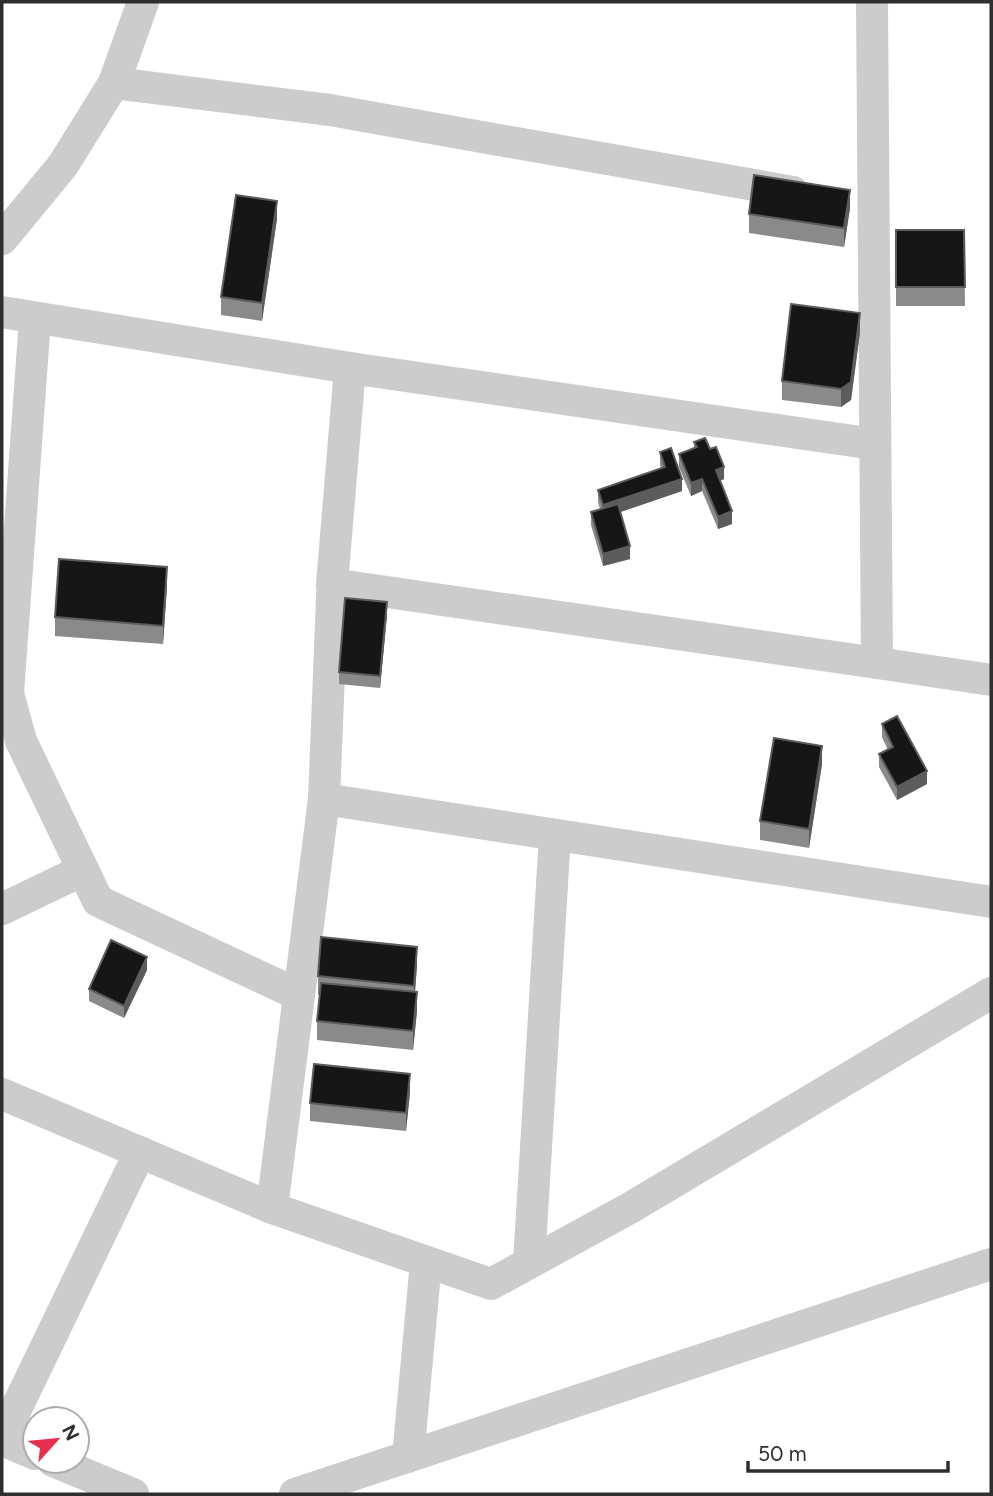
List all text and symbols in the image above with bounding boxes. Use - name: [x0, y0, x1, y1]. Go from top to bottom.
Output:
- north arrow: [21, 1405, 91, 1475]
- text: N: [57, 1421, 84, 1444]
- scale bar: [748, 1430, 948, 1474]
- text: 50 m: [758, 1441, 807, 1466]

